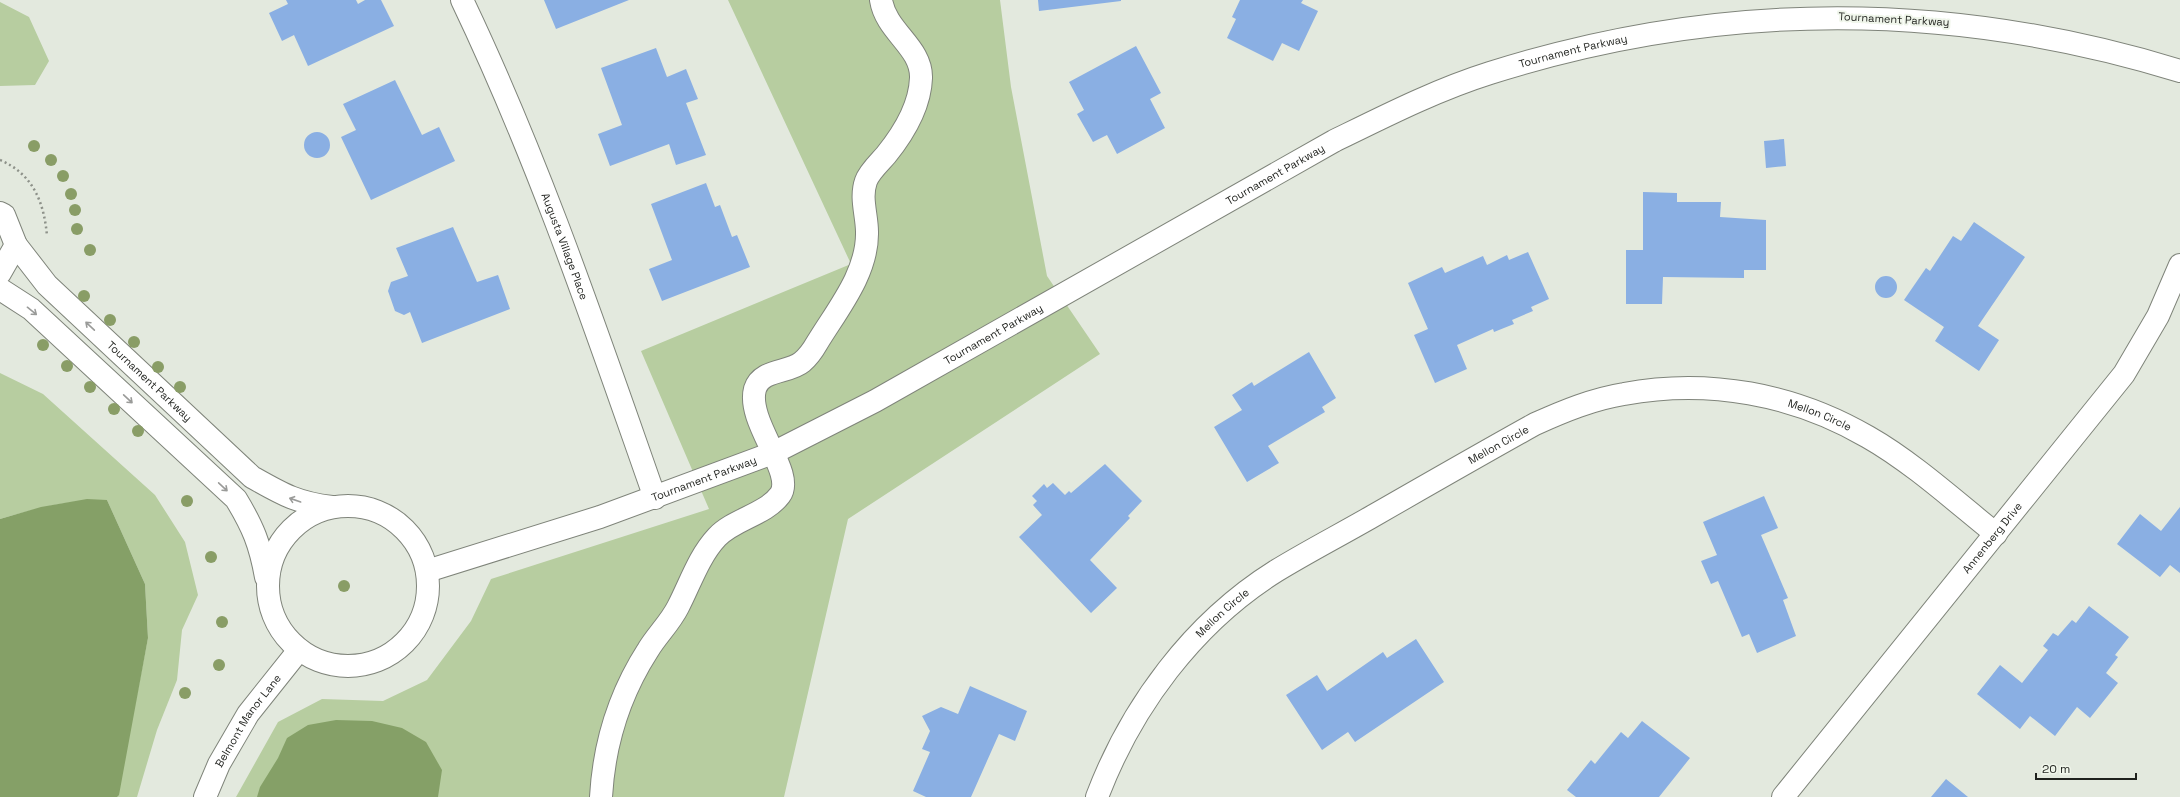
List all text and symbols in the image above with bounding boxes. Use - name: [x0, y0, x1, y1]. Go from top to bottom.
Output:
- street label: Tournament Parkway: [1838, 9, 1950, 29]
- street label: Tournament Parkway: [1517, 31, 1628, 71]
- street label: Tournament Parkway: [1223, 141, 1327, 208]
- street label: Augusta Village Place: [538, 191, 591, 302]
- street label: Tournament Parkway: [941, 301, 1045, 368]
- one-way arrow: [27, 306, 38, 315]
- one-way arrow: [85, 321, 95, 331]
- street label: Tournament Parkway: [104, 338, 195, 424]
- one-way arrow: [123, 394, 133, 404]
- street label: Mellon Circle: [1786, 396, 1854, 434]
- street label: Mellon Circle: [1466, 422, 1531, 467]
- street label: Tournament Parkway: [649, 453, 758, 504]
- one-way arrow: [218, 482, 228, 492]
- one-way arrow: [288, 496, 301, 503]
- street label: Annenberg Drive: [1959, 499, 2025, 576]
- street label: Mellon Circle: [1192, 585, 1252, 640]
- street label: Belmont Manor Lane: [212, 671, 284, 770]
- scale bar: [2036, 755, 2136, 781]
- text: 20 m: [2042, 761, 2070, 777]

